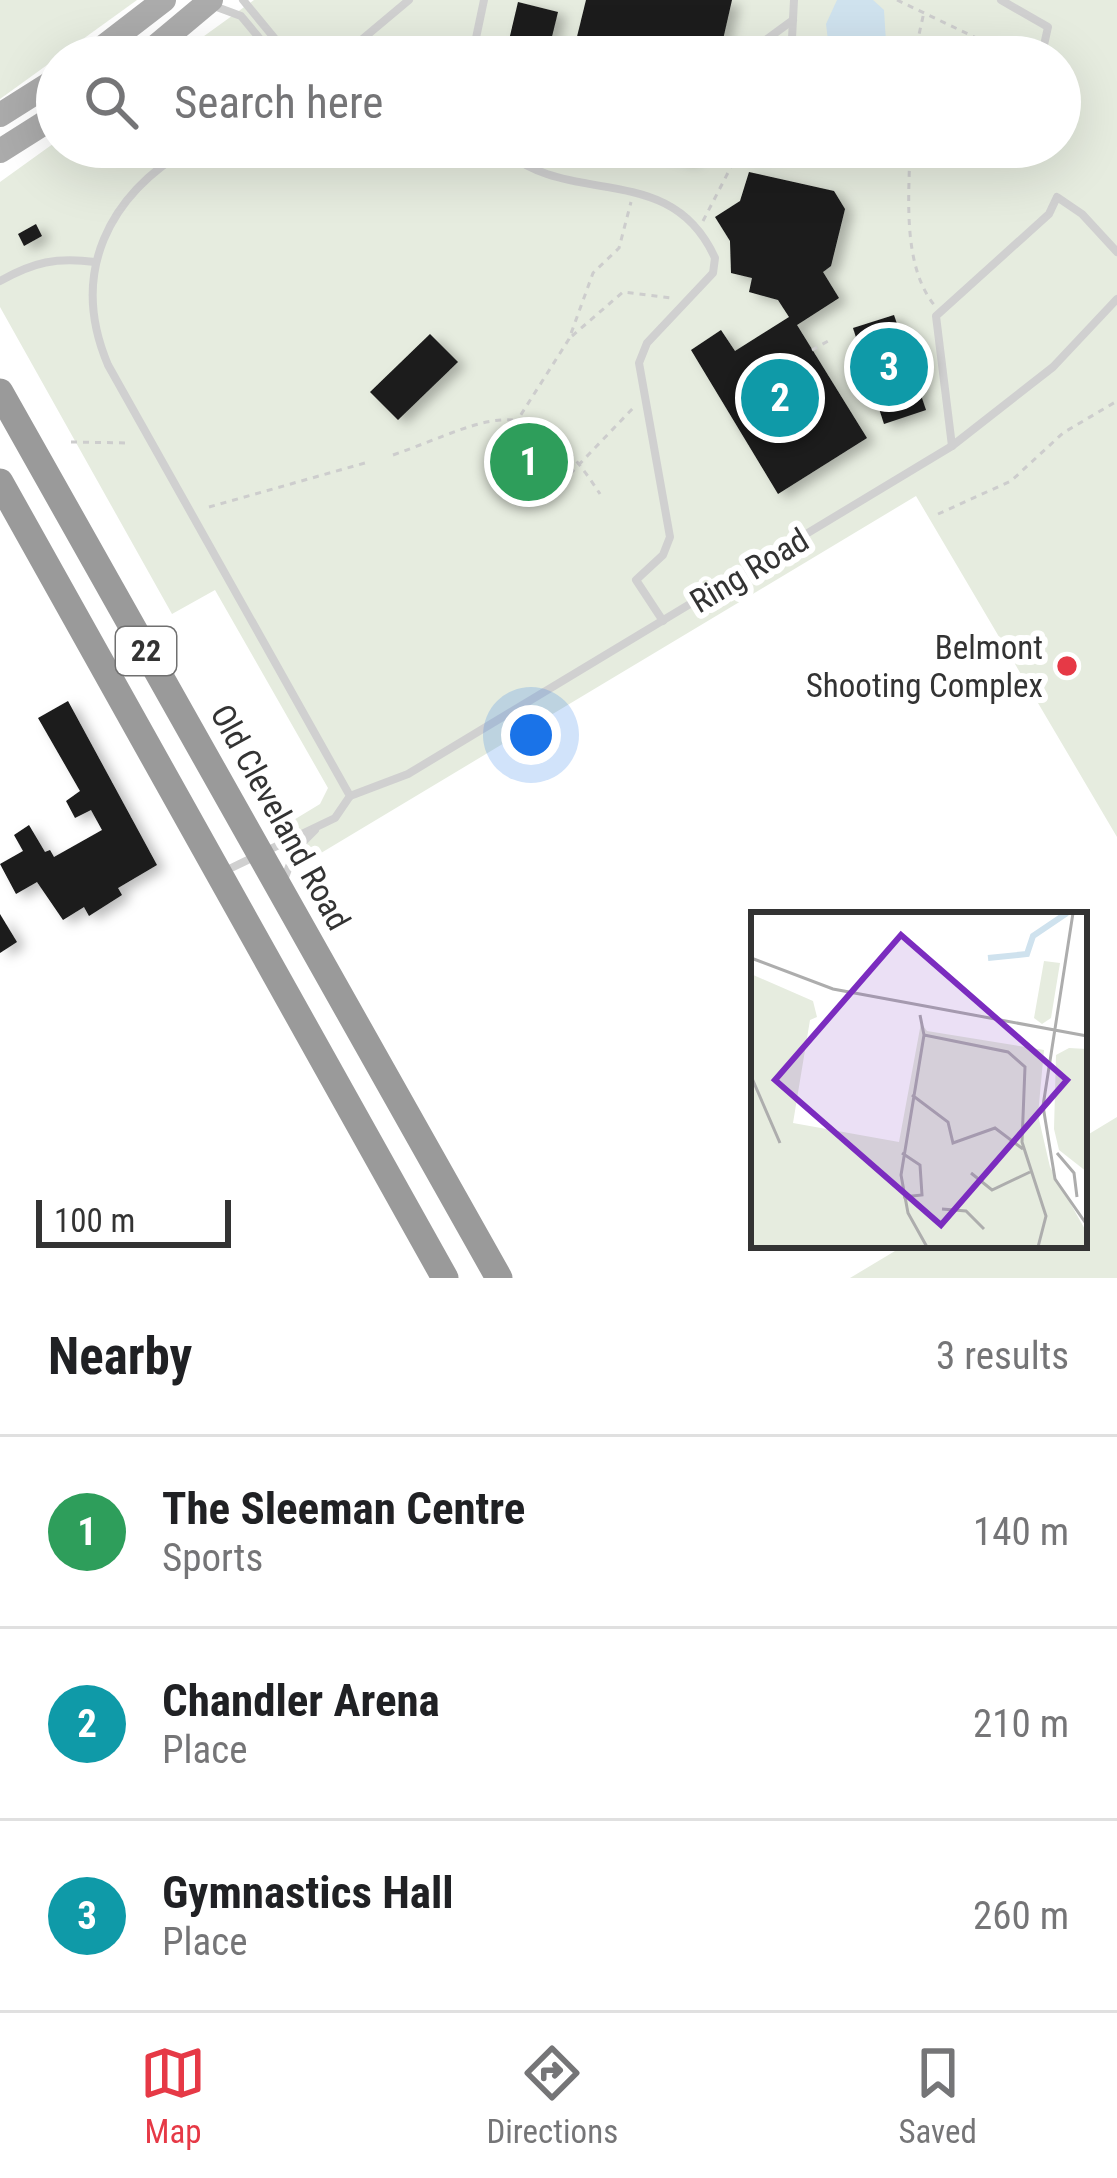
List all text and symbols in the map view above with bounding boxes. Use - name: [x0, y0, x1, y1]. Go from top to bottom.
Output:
- search box: [36, 36, 1081, 168]
- icon: search: [78, 69, 144, 135]
- text: Search here: [174, 76, 383, 129]
- pin: 3: [850, 322, 928, 412]
- pin: 2: [741, 353, 819, 443]
- pin: 1: [490, 417, 568, 507]
- street label: Ring Road: [683, 520, 816, 621]
- road number: 22: [116, 627, 176, 675]
- place label: Belmont Shooting Complex: [806, 628, 1043, 705]
- marker: Belmont Shooting Complex: [1054, 653, 1080, 679]
- street label: Old Cleveland Road: [202, 698, 359, 937]
- your location: [501, 705, 561, 765]
- inset map: [751, 912, 1087, 1248]
- scale bar: [36, 1194, 231, 1247]
- text: 100 m: [54, 1201, 135, 1240]
- text: Nearby: [48, 1327, 192, 1386]
- text: 3 results: [936, 1333, 1069, 1379]
- text: The Sleeman Centre: [162, 1482, 525, 1535]
- text: 1: [77, 1509, 97, 1555]
- text: 140 m: [973, 1509, 1069, 1555]
- text: Sports: [162, 1535, 263, 1581]
- text: Chandler Arena: [162, 1674, 440, 1727]
- text: 2: [77, 1701, 97, 1747]
- text: 210 m: [973, 1701, 1069, 1747]
- text: Place: [162, 1727, 248, 1773]
- text: Gymnastics Hall: [162, 1866, 454, 1919]
- text: 3: [77, 1893, 97, 1939]
- text: 260 m: [973, 1893, 1069, 1939]
- text: Place: [162, 1919, 248, 1965]
- tab: Map: [140, 2040, 206, 2151]
- tab: Directions: [486, 2040, 618, 2151]
- tab: Saved: [898, 2040, 977, 2151]

